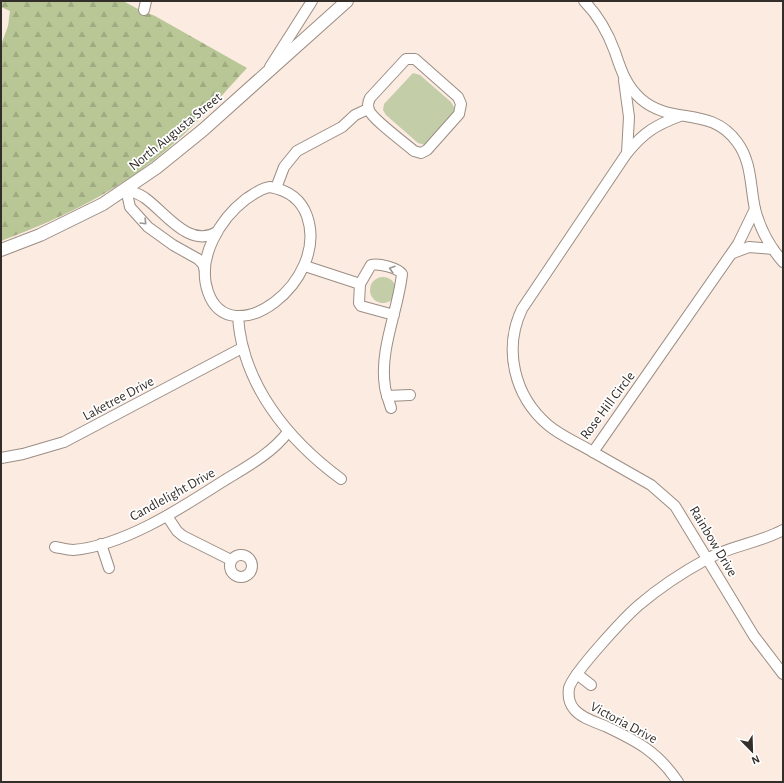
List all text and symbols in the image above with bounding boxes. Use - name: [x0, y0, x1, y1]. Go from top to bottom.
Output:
- street label: North Augusta Street: [127, 90, 225, 173]
- one-way arrow: [139, 217, 147, 225]
- one-way arrow: [389, 265, 396, 274]
- street label: Rose Hill Circle: [578, 369, 638, 442]
- street label: Laketree Drive: [81, 374, 156, 423]
- street label: Candlelight Drive: [128, 466, 217, 524]
- street label: Rainbow Drive: [687, 504, 740, 579]
- street label: Victoria Drive: [588, 699, 659, 746]
- north arrow: [732, 731, 772, 771]
- text: N: [750, 753, 761, 766]

